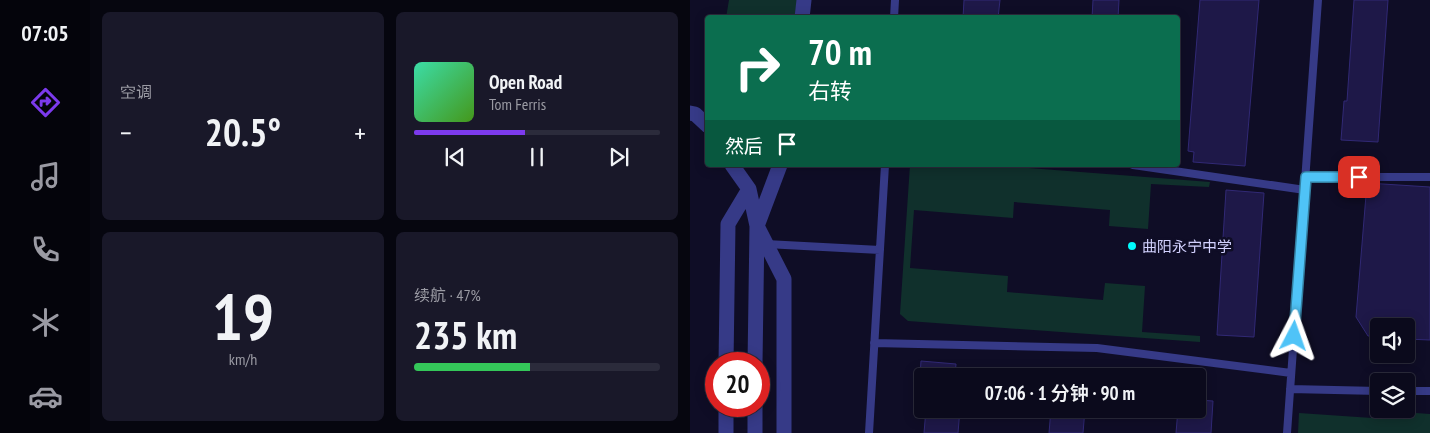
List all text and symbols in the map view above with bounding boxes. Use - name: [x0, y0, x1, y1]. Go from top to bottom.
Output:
- text: 07:05: [21, 19, 69, 47]
- text: 70 m: [808, 29, 872, 75]
- icon: right: [725, 35, 790, 100]
- text: Open Road: [489, 70, 562, 94]
- text: 右转: [808, 77, 852, 105]
- text: 空调: [120, 82, 152, 102]
- icon: directions: [28, 85, 63, 120]
- text: Tom Ferris: [489, 94, 546, 114]
- text: 20.5°: [205, 107, 281, 156]
- text: −: [120, 114, 132, 151]
- text: +: [354, 114, 366, 151]
- icon: arrive: [773, 130, 801, 158]
- text: 然后: [725, 134, 763, 158]
- icon: previous: [441, 143, 469, 171]
- icon: pause: [523, 143, 551, 171]
- icon: next: [605, 143, 633, 171]
- pin: [1338, 156, 1380, 198]
- icon: music: [28, 159, 63, 194]
- icon: arrive: [1345, 163, 1373, 191]
- icon: phone: [28, 232, 63, 267]
- place label: 曲阳永宁中学: [1142, 237, 1232, 256]
- marker: 曲阳永宁中学: [1126, 240, 1138, 252]
- text: 19: [212, 274, 274, 358]
- text: 续航 · 47%: [414, 285, 481, 305]
- icon: climate: [28, 305, 63, 340]
- position arrow: [1267, 309, 1319, 361]
- text: 235 km: [414, 310, 517, 359]
- map controls: [1370, 318, 1415, 418]
- button: sound: [1370, 318, 1415, 363]
- text: km/h: [229, 349, 257, 369]
- speed limit sign: 20: [705, 352, 770, 417]
- button: layers: [1370, 373, 1415, 418]
- icon: car: [28, 379, 63, 414]
- text: 07:06 · 1 分钟 · 90 m: [985, 381, 1135, 405]

